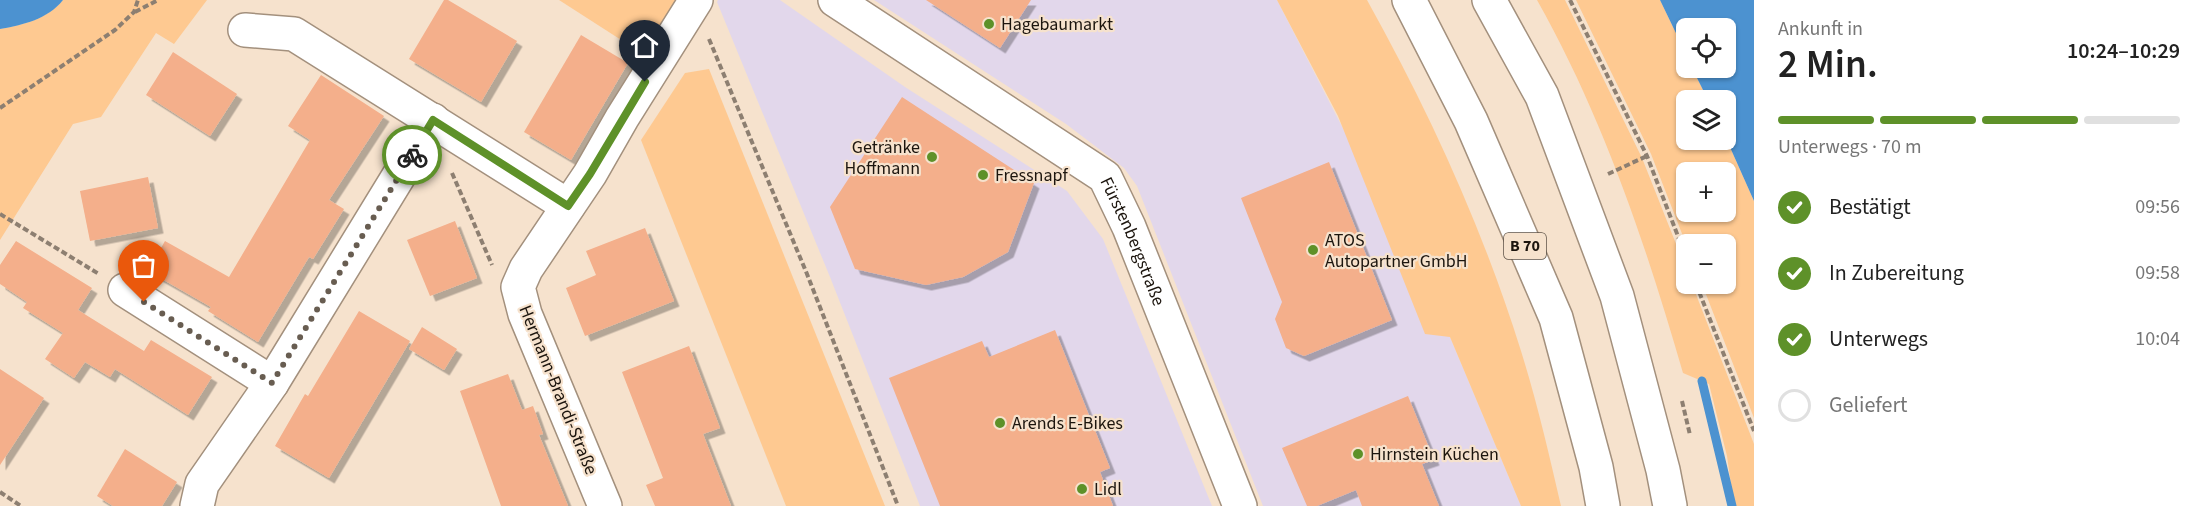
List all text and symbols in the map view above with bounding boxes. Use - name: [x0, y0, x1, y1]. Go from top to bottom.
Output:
- place label: Hagebaumarkt: [1001, 12, 1113, 37]
- text: Ankunft in: [1778, 15, 1863, 43]
- marker: Hagebaumarkt: [982, 17, 996, 31]
- map controls: [1676, 18, 1736, 294]
- button: locate: [1676, 18, 1736, 78]
- pin: [619, 20, 670, 82]
- icon: home: [628, 29, 661, 62]
- text: 10:24–10:29: [2067, 35, 2180, 67]
- text: 2 Min.: [1778, 37, 1878, 93]
- button: layers: [1676, 90, 1736, 150]
- courier: [382, 125, 442, 185]
- text: Unterwegs · 70 m: [1778, 133, 1922, 161]
- place label: Getränke Hoffmann: [844, 135, 920, 181]
- icon: bike: [396, 139, 429, 172]
- marker: Getränke Hoffmann: [925, 150, 939, 164]
- button: +: [1676, 162, 1736, 222]
- place label: Fressnapf: [995, 163, 1068, 188]
- marker: Fressnapf: [976, 168, 990, 182]
- street label: Fürstenbergstraße: [1094, 173, 1172, 309]
- icon: check: [1778, 191, 1811, 224]
- text: Bestätigt: [1829, 191, 1911, 223]
- text: 09:56: [2135, 193, 2180, 221]
- place label: ATOS Autopartner GmbH: [1325, 228, 1468, 274]
- road number: B 70: [1504, 233, 1546, 259]
- button: −: [1676, 234, 1736, 294]
- pin: [118, 240, 169, 302]
- marker: ATOS Autopartner GmbH: [1306, 243, 1320, 257]
- icon: bag: [127, 249, 160, 282]
- icon: check: [1778, 257, 1811, 290]
- text: In Zubereitung: [1829, 257, 1964, 289]
- text: 09:58: [2135, 259, 2180, 287]
- street label: Hermann-Brandi-Straße: [513, 302, 603, 479]
- icon: check: [1778, 323, 1811, 356]
- text: Unterwegs: [1829, 323, 1928, 355]
- text: 10:04: [2135, 325, 2180, 353]
- text: Geliefert: [1829, 389, 1908, 421]
- place label: Arends E-Bikes: [1012, 411, 1123, 436]
- marker: Arends E-Bikes: [993, 416, 1007, 430]
- place label: Hirnstein Küchen: [1370, 442, 1499, 467]
- marker: Hirnstein Küchen: [1351, 447, 1365, 461]
- place label: Lidl: [1094, 477, 1122, 502]
- marker: Lidl: [1075, 482, 1089, 496]

